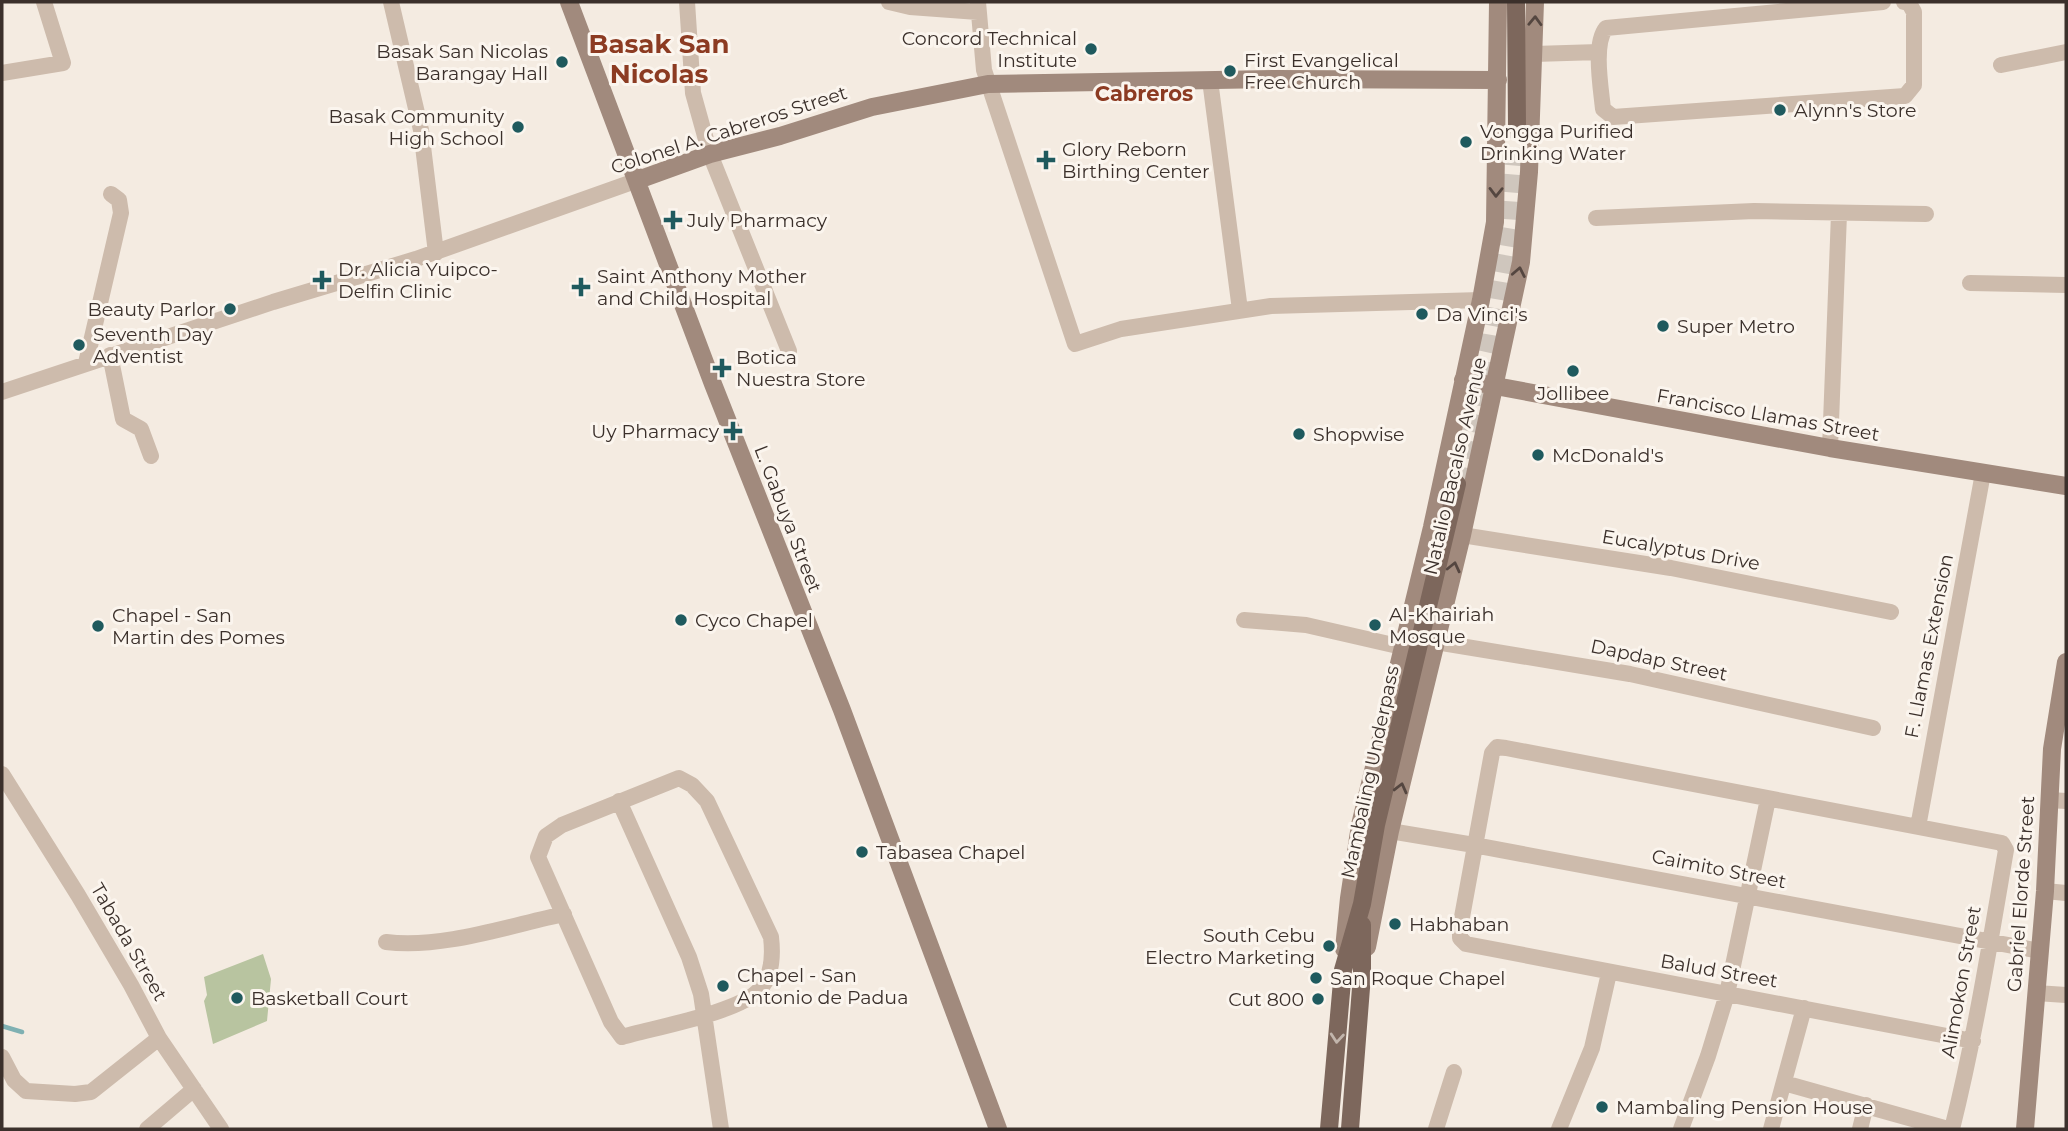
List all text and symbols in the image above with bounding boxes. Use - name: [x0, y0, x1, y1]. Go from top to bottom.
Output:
- one-way arrow: [1527, 15, 1542, 26]
- place label: Concord Technical Institute: [902, 27, 1077, 72]
- district label: Basak San Nicolas: [589, 28, 729, 90]
- place label: Basak San Nicolas Barangay Hall: [376, 40, 548, 85]
- marker: Concord Technical Institute: [1083, 41, 1099, 57]
- place label: First Evangelical Free Church: [1244, 49, 1399, 94]
- marker: Basak San Nicolas Barangay Hall: [554, 54, 570, 70]
- marker: First Evangelical Free Church: [1222, 63, 1238, 79]
- street label: Colonel A. Cabreros Street: [608, 81, 850, 179]
- district label: Cabreros: [1095, 81, 1193, 106]
- place label: Alynn's Store: [1794, 99, 1917, 122]
- marker: Alynn's Store: [1772, 102, 1788, 118]
- place label: Basak Community High School: [328, 105, 505, 150]
- marker: Basak Community High School: [510, 119, 526, 135]
- place label: Vongga Purified Drinking Water: [1480, 120, 1634, 165]
- marker: Vongga Purified Drinking Water: [1458, 134, 1474, 150]
- place label: Glory Reborn Birthing Center: [1062, 138, 1210, 183]
- marker: Glory Reborn Birthing Center: [1036, 150, 1056, 170]
- one-way arrow: [1488, 188, 1504, 198]
- place label: July Pharmacy: [686, 209, 828, 232]
- marker: July Pharmacy: [665, 212, 681, 228]
- place label: Dr. Alicia Yuipco- Delfin Clinic: [338, 258, 498, 303]
- place label: Saint Anthony Mother and Child Hospital: [597, 265, 807, 310]
- one-way arrow: [1510, 266, 1525, 278]
- marker: Dr. Alicia Yuipco- Delfin Clinic: [312, 270, 332, 290]
- marker: Saint Anthony Mother and Child Hospital: [571, 277, 591, 297]
- place label: Beauty Parlor: [88, 298, 216, 321]
- marker: Beauty Parlor: [222, 301, 238, 317]
- place label: Da Vinci's: [1436, 303, 1528, 326]
- marker: Da Vinci's: [1414, 306, 1430, 322]
- place label: Super Metro: [1677, 315, 1795, 338]
- marker: Super Metro: [1655, 318, 1671, 334]
- place label: Seventh Day Adventist: [93, 323, 213, 368]
- marker: Seventh Day Adventist: [71, 337, 87, 353]
- place label: Botica Nuestra Store: [736, 346, 866, 391]
- street label: Natalio Bacalso Avenue: [1419, 355, 1491, 577]
- marker: Botica Nuestra Store: [714, 360, 730, 376]
- marker: Jollibee: [1565, 363, 1581, 379]
- place label: Jollibee: [1536, 382, 1609, 405]
- street label: Francisco Llamas Street: [1655, 384, 1881, 446]
- place label: Uy Pharmacy: [591, 420, 720, 443]
- marker: Uy Pharmacy: [725, 423, 741, 439]
- place label: Shopwise: [1313, 423, 1405, 446]
- marker: Shopwise: [1291, 426, 1307, 442]
- street label: L. Gabuya Street: [749, 442, 827, 596]
- place label: McDonald's: [1552, 444, 1664, 467]
- marker: McDonald's: [1530, 447, 1546, 463]
- street label: Eucalyptus Drive: [1600, 525, 1762, 575]
- street label: F. Llamas Extension: [1900, 552, 1958, 740]
- one-way arrow: [1446, 561, 1461, 573]
- place label: Al-Khairiah Mosque: [1389, 603, 1494, 648]
- place label: Chapel - San Martin des Pomes: [112, 604, 285, 649]
- place label: Cyco Chapel: [695, 609, 813, 632]
- marker: Cyco Chapel: [673, 612, 689, 628]
- marker: Al-Khairiah Mosque: [1367, 617, 1383, 633]
- marker: Chapel - San Martin des Pomes: [90, 618, 106, 634]
- street label: Dapdap Street: [1589, 634, 1730, 686]
- street label: Mambaling Underpass: [1336, 664, 1404, 880]
- one-way arrow: [1393, 782, 1407, 794]
- street label: Gabriel Elorde Street: [2003, 795, 2039, 993]
- place label: Tabasea Chapel: [876, 841, 1025, 864]
- marker: Tabasea Chapel: [854, 844, 870, 860]
- street label: Caimito Street: [1650, 845, 1788, 893]
- street label: Tabada Street: [86, 879, 172, 1005]
- street label: Alimokon Street: [1936, 904, 1986, 1060]
- place label: Habhaban: [1409, 913, 1509, 936]
- marker: Habhaban: [1387, 916, 1403, 932]
- place label: South Cebu Electro Marketing: [1145, 924, 1315, 969]
- marker: South Cebu Electro Marketing: [1321, 938, 1337, 954]
- street label: Balud Street: [1659, 949, 1780, 993]
- place label: Chapel - San Antonio de Padua: [737, 964, 908, 1009]
- place label: San Roque Chapel: [1330, 967, 1505, 990]
- marker: San Roque Chapel: [1308, 970, 1324, 986]
- marker: Chapel - San Antonio de Padua: [715, 978, 731, 994]
- place label: Basketball Court: [251, 987, 409, 1010]
- place label: Cut 800: [1228, 988, 1304, 1011]
- marker: Basketball Court: [229, 990, 245, 1006]
- marker: Cut 800: [1310, 991, 1326, 1007]
- one-way arrow: [1330, 1033, 1345, 1044]
- place label: Mambaling Pension House: [1616, 1096, 1873, 1119]
- marker: Mambaling Pension House: [1594, 1099, 1610, 1115]

